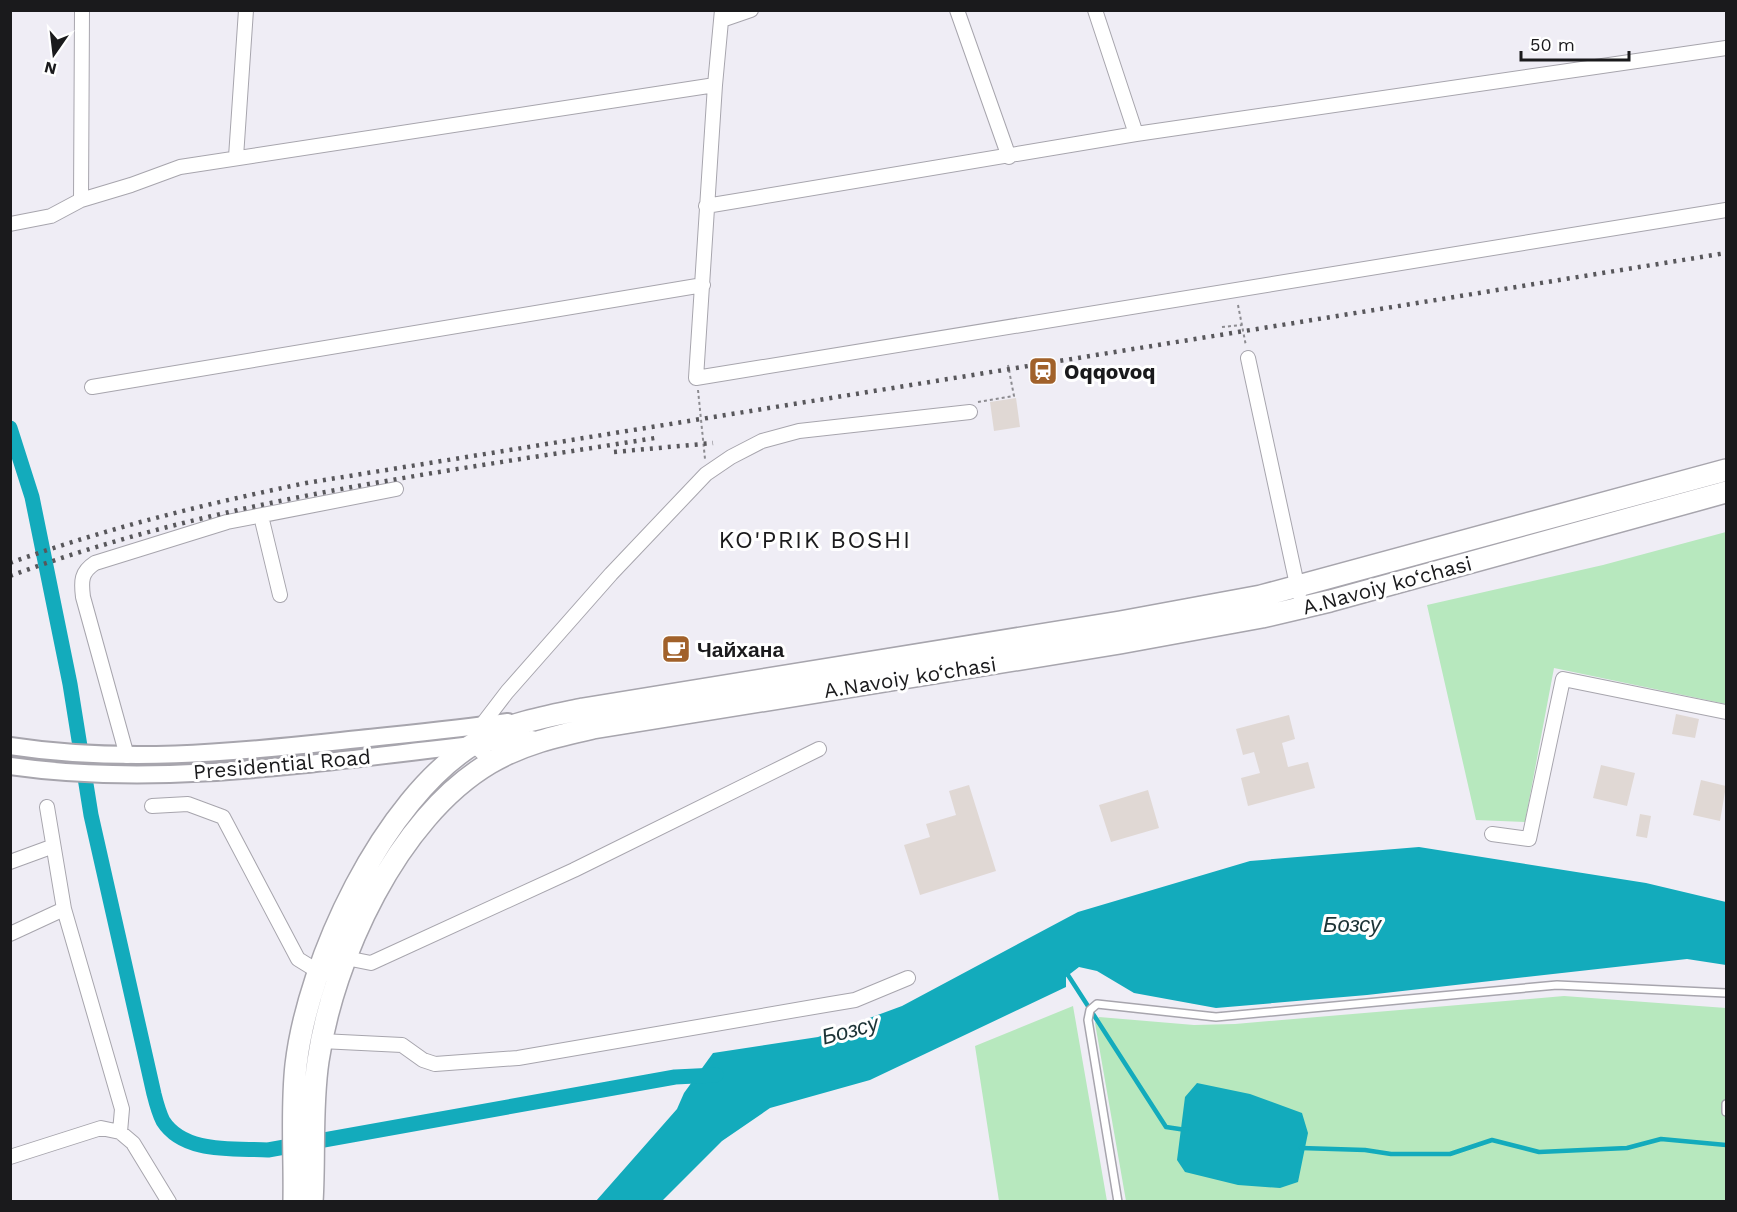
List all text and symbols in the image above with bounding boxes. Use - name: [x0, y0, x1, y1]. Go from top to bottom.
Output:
- north arrow: [24, 24, 84, 84]
- scale bar: [1521, 24, 1629, 62]
- text: 50 m: [1530, 34, 1575, 55]
- text: N: [42, 57, 59, 79]
- station icon: Oqqovoq: [1027, 355, 1059, 387]
- place label: Oqqovoq: [1064, 359, 1156, 384]
- district label: KO'PRIK BOSHI: [718, 526, 912, 554]
- street label: A.Navoiy ko‘chasi: [1300, 550, 1474, 620]
- cafe icon: Чайхана: [660, 633, 692, 665]
- place label: Чайхана: [697, 637, 784, 662]
- street label: A.Navoiy ko‘chasi: [822, 651, 998, 703]
- street label: Presidential Road: [192, 744, 372, 784]
- water label: Бозсу: [1323, 912, 1383, 937]
- water label: Бозсу: [819, 1010, 883, 1050]

